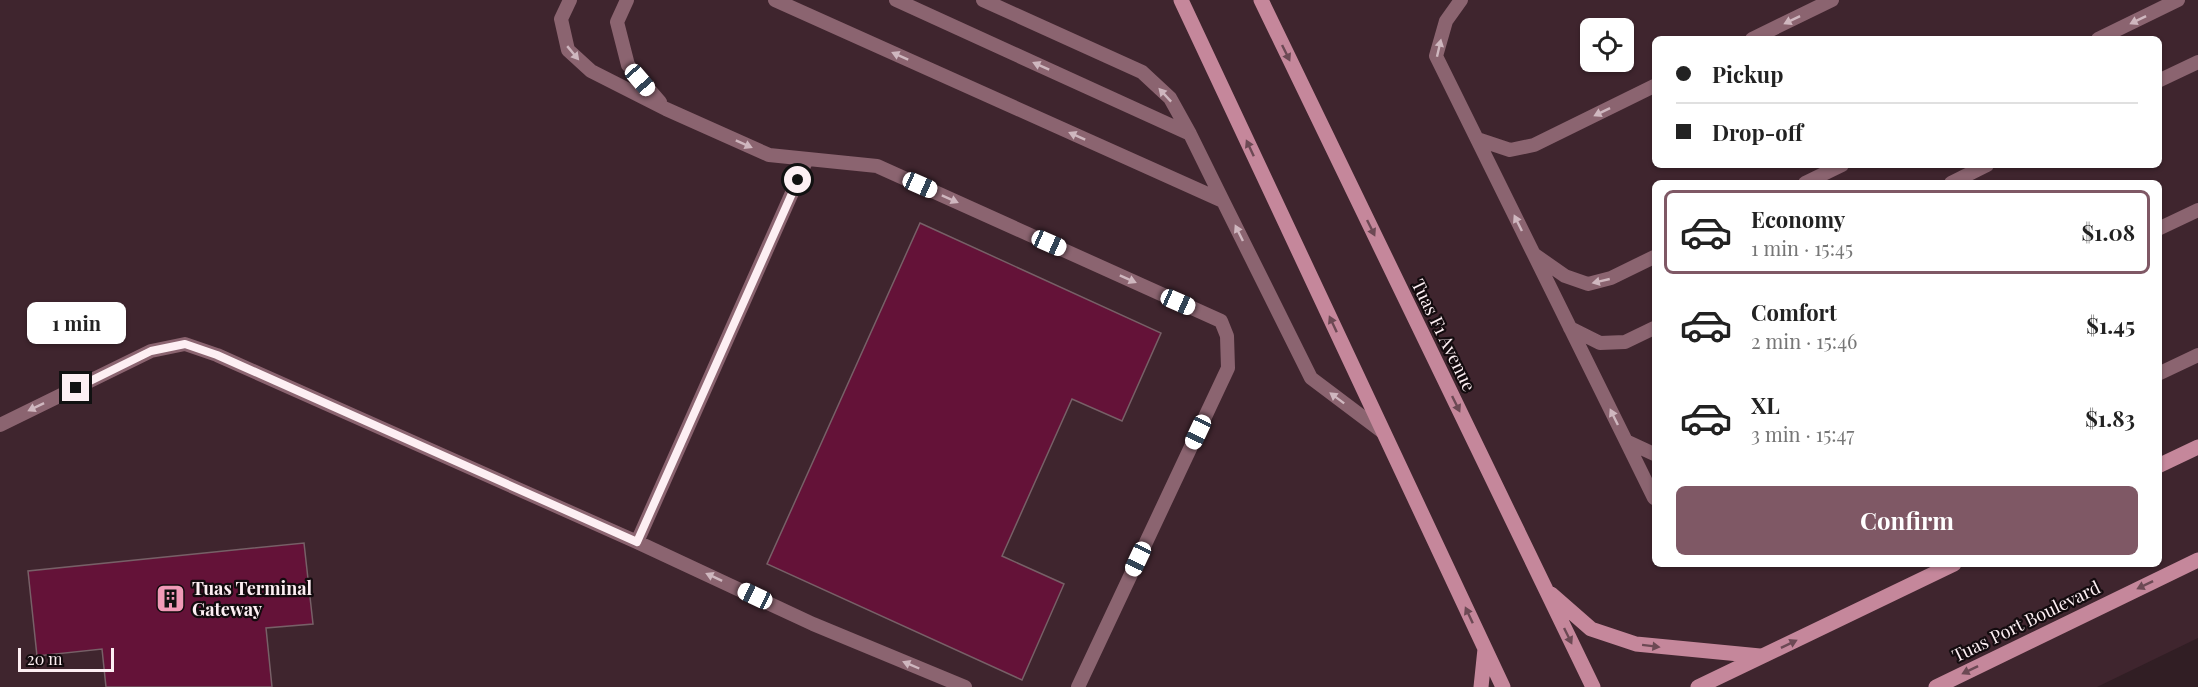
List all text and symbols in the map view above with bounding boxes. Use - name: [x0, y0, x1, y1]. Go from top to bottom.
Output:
- one-way arrow: [1783, 15, 1800, 24]
- one-way arrow: [2130, 15, 2147, 24]
- map controls: [1580, 18, 1634, 72]
- button: locate: [1580, 18, 1634, 72]
- one-way arrow: [1435, 39, 1445, 57]
- one-way arrow: [1281, 44, 1291, 61]
- one-way arrow: [567, 45, 580, 61]
- one-way arrow: [890, 51, 908, 61]
- text: Pickup: [1712, 59, 1783, 89]
- car: [621, 61, 659, 99]
- one-way arrow: [1033, 62, 1050, 71]
- one-way arrow: [1158, 87, 1172, 102]
- one-way arrow: [1593, 107, 1610, 117]
- text: Drop-off: [1712, 117, 1803, 147]
- one-way arrow: [1069, 131, 1086, 140]
- one-way arrow: [735, 139, 753, 149]
- one-way arrow: [1246, 139, 1255, 156]
- route start: [784, 166, 811, 193]
- car: [900, 169, 940, 201]
- one-way arrow: [941, 194, 958, 203]
- text: Economy: [1751, 204, 1845, 234]
- icon: car: [1679, 205, 1733, 259]
- one-way arrow: [1514, 215, 1523, 232]
- text: $1.08: [2081, 217, 2135, 247]
- one-way arrow: [1366, 220, 1376, 237]
- one-way arrow: [1234, 224, 1244, 242]
- car: [1029, 227, 1069, 259]
- text: 1 min · 15:45: [1751, 234, 1853, 261]
- one-way arrow: [1119, 274, 1137, 284]
- street label: Tuas F1 Avenue: [1406, 275, 1482, 395]
- one-way arrow: [1592, 276, 1610, 286]
- car: [1158, 286, 1198, 318]
- text: Comfort: [1751, 297, 1837, 327]
- icon: car: [1679, 298, 1733, 352]
- callout: 1 min: [26, 301, 125, 343]
- text: 1 min: [52, 309, 101, 336]
- text: $1.45: [2086, 310, 2135, 340]
- one-way arrow: [1329, 316, 1338, 333]
- text: 2 min · 15:46: [1751, 327, 1857, 354]
- route end: [62, 374, 89, 401]
- text: XL: [1751, 390, 1780, 420]
- icon: car: [1679, 391, 1733, 445]
- one-way arrow: [1329, 392, 1345, 404]
- one-way arrow: [1451, 395, 1461, 412]
- one-way arrow: [27, 403, 44, 412]
- text: $1.83: [2085, 403, 2135, 433]
- one-way arrow: [1609, 408, 1619, 426]
- car: [1182, 412, 1214, 452]
- text: 3 min · 15:47: [1751, 420, 1854, 447]
- button: Confirm: [1676, 486, 2138, 555]
- car: [1122, 539, 1154, 579]
- one-way arrow: [705, 573, 722, 582]
- street label: Tuas Port Boulevard: [1948, 574, 2105, 667]
- place label: Tuas Terminal Gateway: [192, 576, 313, 621]
- car: [735, 580, 775, 612]
- one-way arrow: [2137, 581, 2154, 590]
- building icon: Tuas Terminal Gateway: [155, 582, 187, 614]
- one-way arrow: [1465, 607, 1474, 624]
- one-way arrow: [1564, 627, 1573, 644]
- one-way arrow: [1780, 639, 1798, 649]
- one-way arrow: [1641, 641, 1660, 651]
- scale bar: [18, 645, 114, 672]
- text: 20 m: [27, 648, 62, 669]
- one-way arrow: [903, 660, 920, 669]
- one-way arrow: [1961, 665, 1979, 675]

